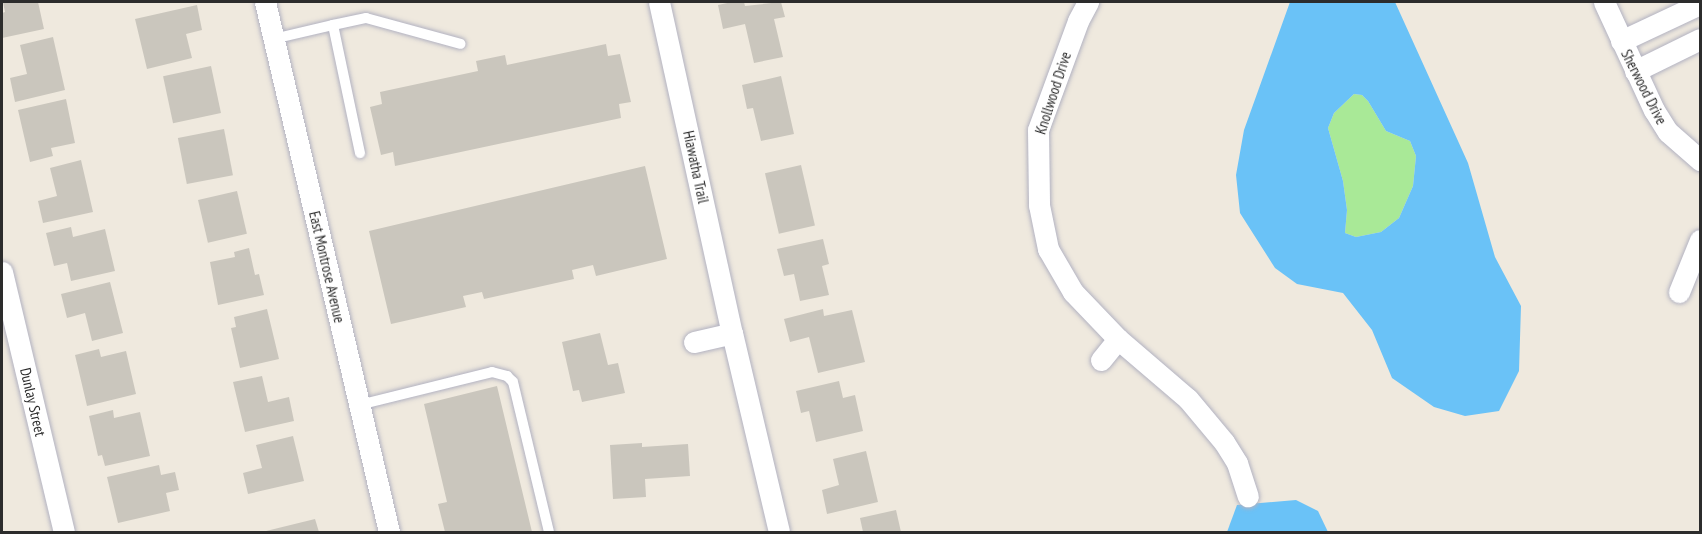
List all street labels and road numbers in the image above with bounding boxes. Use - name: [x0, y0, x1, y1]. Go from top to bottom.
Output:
- street label: Sherwood Drive: [1617, 46, 1671, 128]
- street label: Knollwood Drive: [1031, 49, 1075, 137]
- street label: Hiawatha Trail: [679, 129, 713, 205]
- street label: East Montrose Avenue: [305, 209, 349, 325]
- street label: Dunlay Street: [16, 366, 50, 438]

